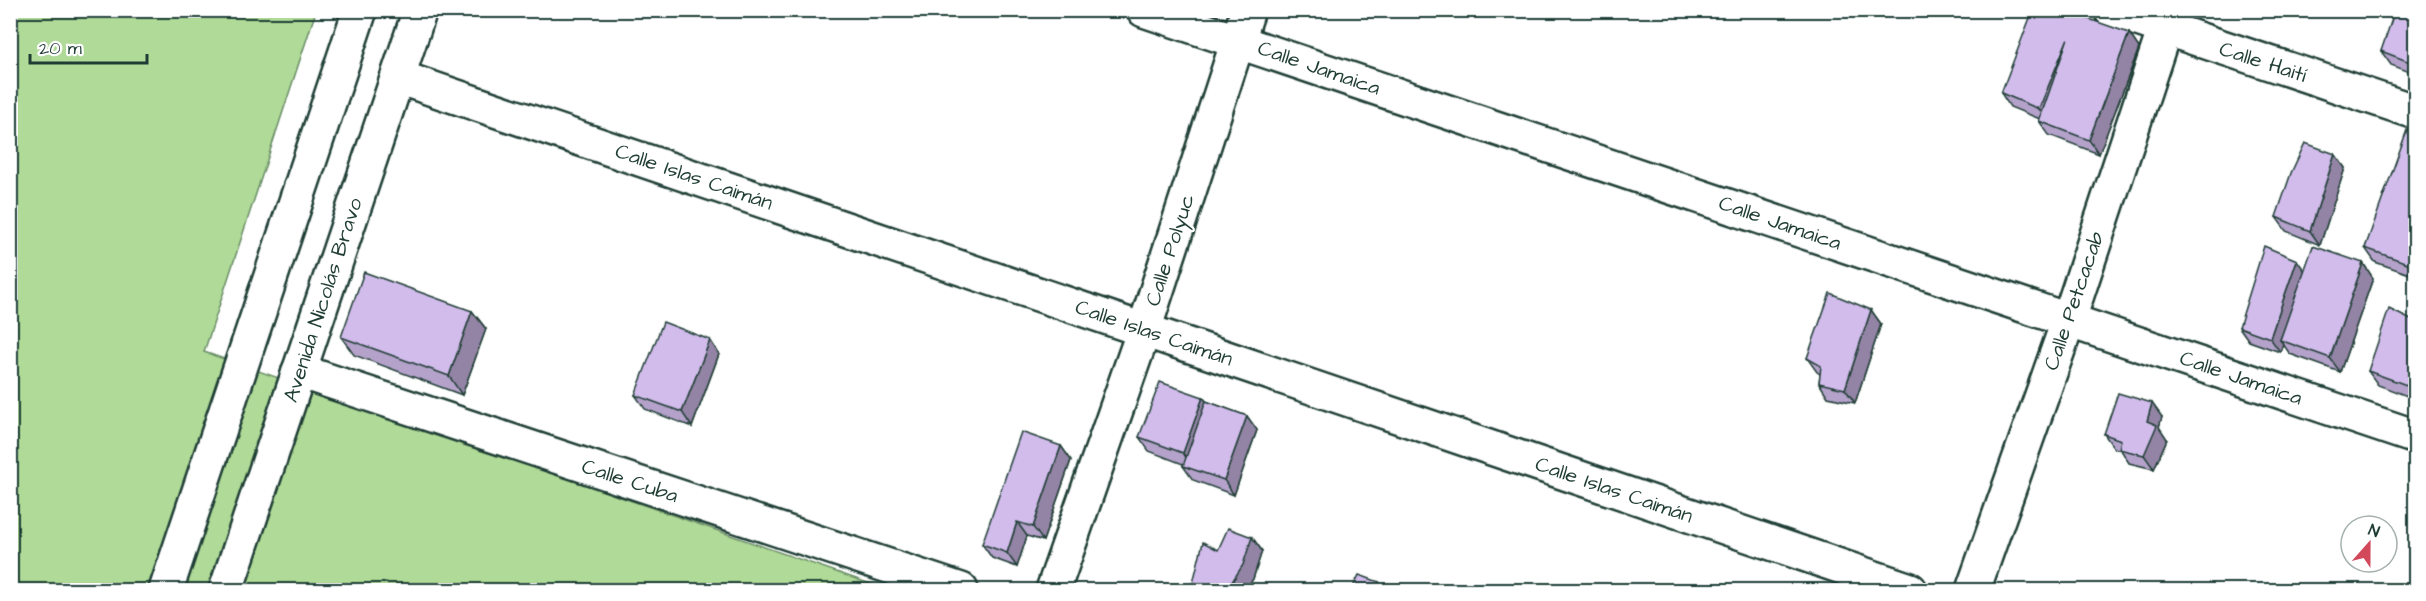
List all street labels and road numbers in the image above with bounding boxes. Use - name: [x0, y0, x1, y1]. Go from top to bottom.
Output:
- street label: Calle Jamaica: [1254, 33, 1384, 103]
- street label: Calle Haití: [2216, 34, 2311, 90]
- street label: Calle Islas Caimán: [611, 136, 777, 218]
- street label: Calle Jamaica: [1715, 188, 1845, 258]
- street label: Calle Polyuc: [1138, 190, 1204, 310]
- street label: Avenida Nicolás Bravo: [276, 194, 370, 406]
- street label: Calle Petcacab: [2037, 228, 2111, 374]
- street label: Calle Islas Caimán: [1071, 292, 1237, 374]
- street label: Calle Jamaica: [2176, 343, 2306, 413]
- street label: Calle Islas Caimán: [1531, 449, 1697, 531]
- street label: Calle Cuba: [578, 452, 682, 510]

